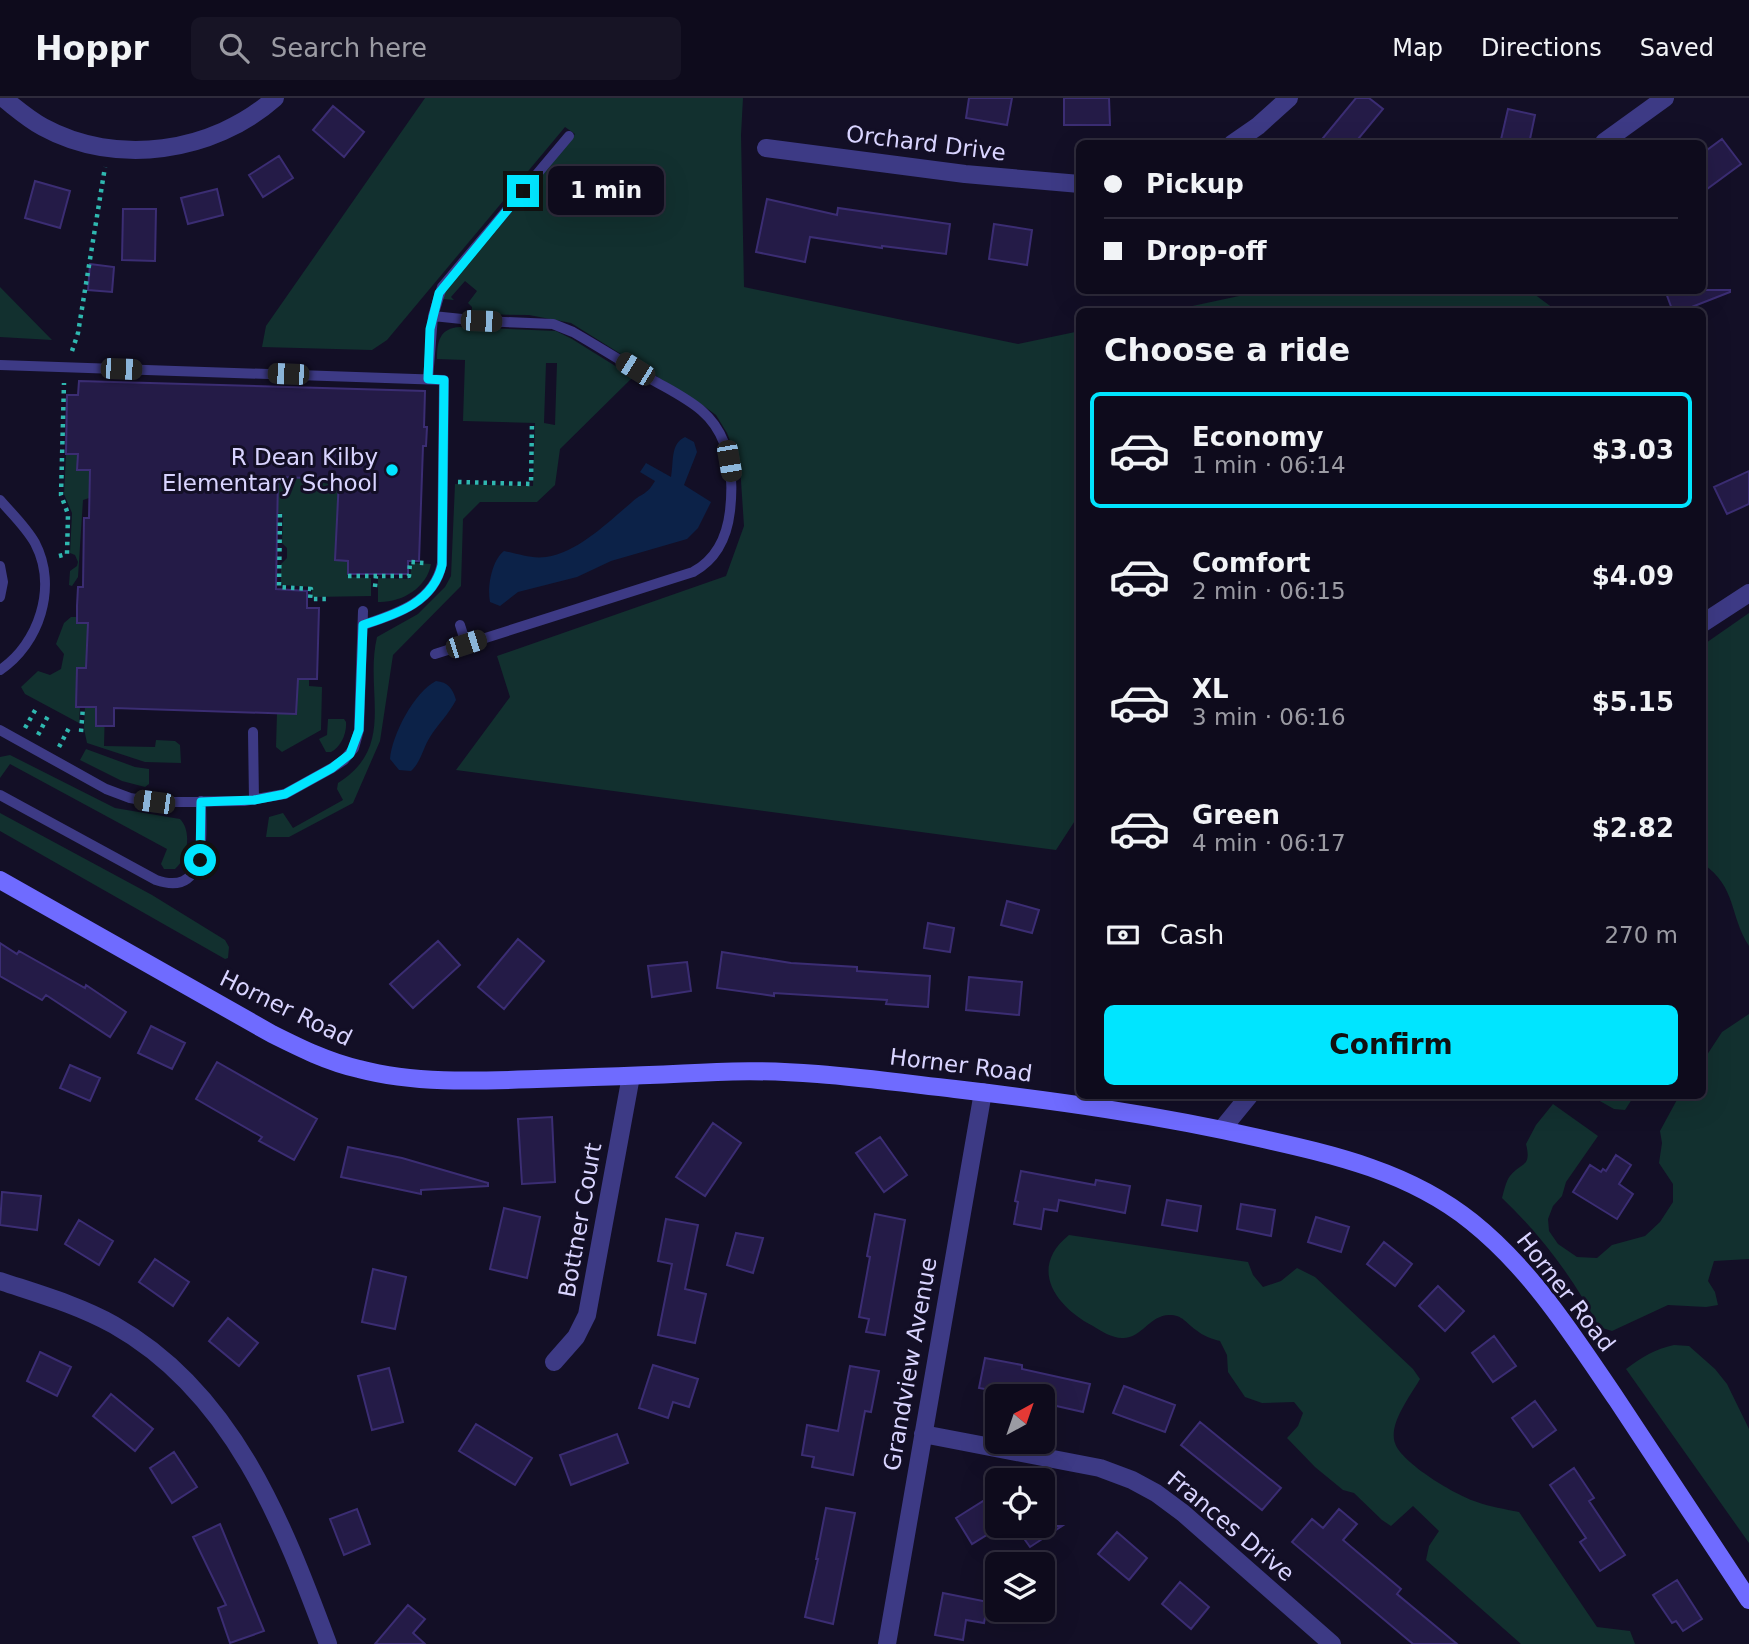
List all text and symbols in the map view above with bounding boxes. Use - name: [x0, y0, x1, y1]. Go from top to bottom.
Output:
- search box: [191, 17, 681, 80]
- text: Hoppr: [35, 29, 149, 68]
- icon: search: [215, 29, 253, 67]
- text: Search here: [271, 33, 427, 63]
- text: Map: [1392, 34, 1443, 62]
- text: Directions: [1481, 34, 1602, 62]
- text: Saved: [1640, 34, 1714, 62]
- street label: Orchard Drive: [845, 120, 1007, 166]
- callout: 1 min: [548, 166, 663, 216]
- text: Pickup: [1146, 169, 1244, 199]
- route end: [507, 175, 539, 207]
- text: 1 min: [570, 177, 642, 203]
- text: Drop-off: [1146, 236, 1267, 266]
- car: [460, 310, 503, 332]
- text: Choose a ride: [1104, 331, 1350, 369]
- car: [612, 349, 659, 389]
- car: [100, 358, 143, 380]
- car: [267, 363, 310, 385]
- icon: car: [1108, 419, 1171, 482]
- text: Economy: [1192, 422, 1323, 452]
- text: $3.03: [1592, 435, 1674, 465]
- car: [716, 438, 743, 484]
- place label: R Dean Kilby Elementary School: [162, 444, 378, 496]
- text: 1 min · 06:14: [1192, 452, 1346, 478]
- marker: R Dean Kilby Elementary School: [384, 462, 400, 478]
- icon: car: [1108, 545, 1171, 608]
- text: Comfort: [1192, 548, 1310, 578]
- text: $4.09: [1592, 561, 1674, 591]
- text: 2 min · 06:15: [1192, 578, 1346, 604]
- car: [443, 628, 490, 660]
- icon: car: [1108, 671, 1171, 734]
- text: XL: [1192, 674, 1229, 704]
- text: $5.15: [1592, 687, 1674, 717]
- text: 3 min · 06:16: [1192, 704, 1346, 730]
- car: [132, 789, 177, 815]
- icon: car: [1108, 797, 1171, 860]
- text: Green: [1192, 800, 1280, 830]
- text: $2.82: [1592, 813, 1674, 843]
- text: 4 min · 06:17: [1192, 830, 1346, 856]
- route start: [184, 844, 216, 876]
- icon: cash: [1104, 916, 1142, 954]
- text: Cash: [1160, 920, 1224, 950]
- text: 270 m: [1604, 922, 1678, 948]
- street label: Horner Road: [216, 965, 356, 1051]
- button: Confirm: [1104, 1005, 1678, 1085]
- street label: Horner Road: [888, 1043, 1034, 1087]
- street label: Bottner Court: [554, 1141, 606, 1299]
- street label: Horner Road: [1512, 1227, 1620, 1357]
- street label: Grandview Avenue: [878, 1255, 942, 1473]
- north arrow: [985, 1384, 1055, 1454]
- map controls: [985, 1384, 1055, 1622]
- street label: Frances Drive: [1162, 1466, 1300, 1586]
- button: locate: [985, 1468, 1055, 1538]
- button: layers: [985, 1552, 1055, 1622]

